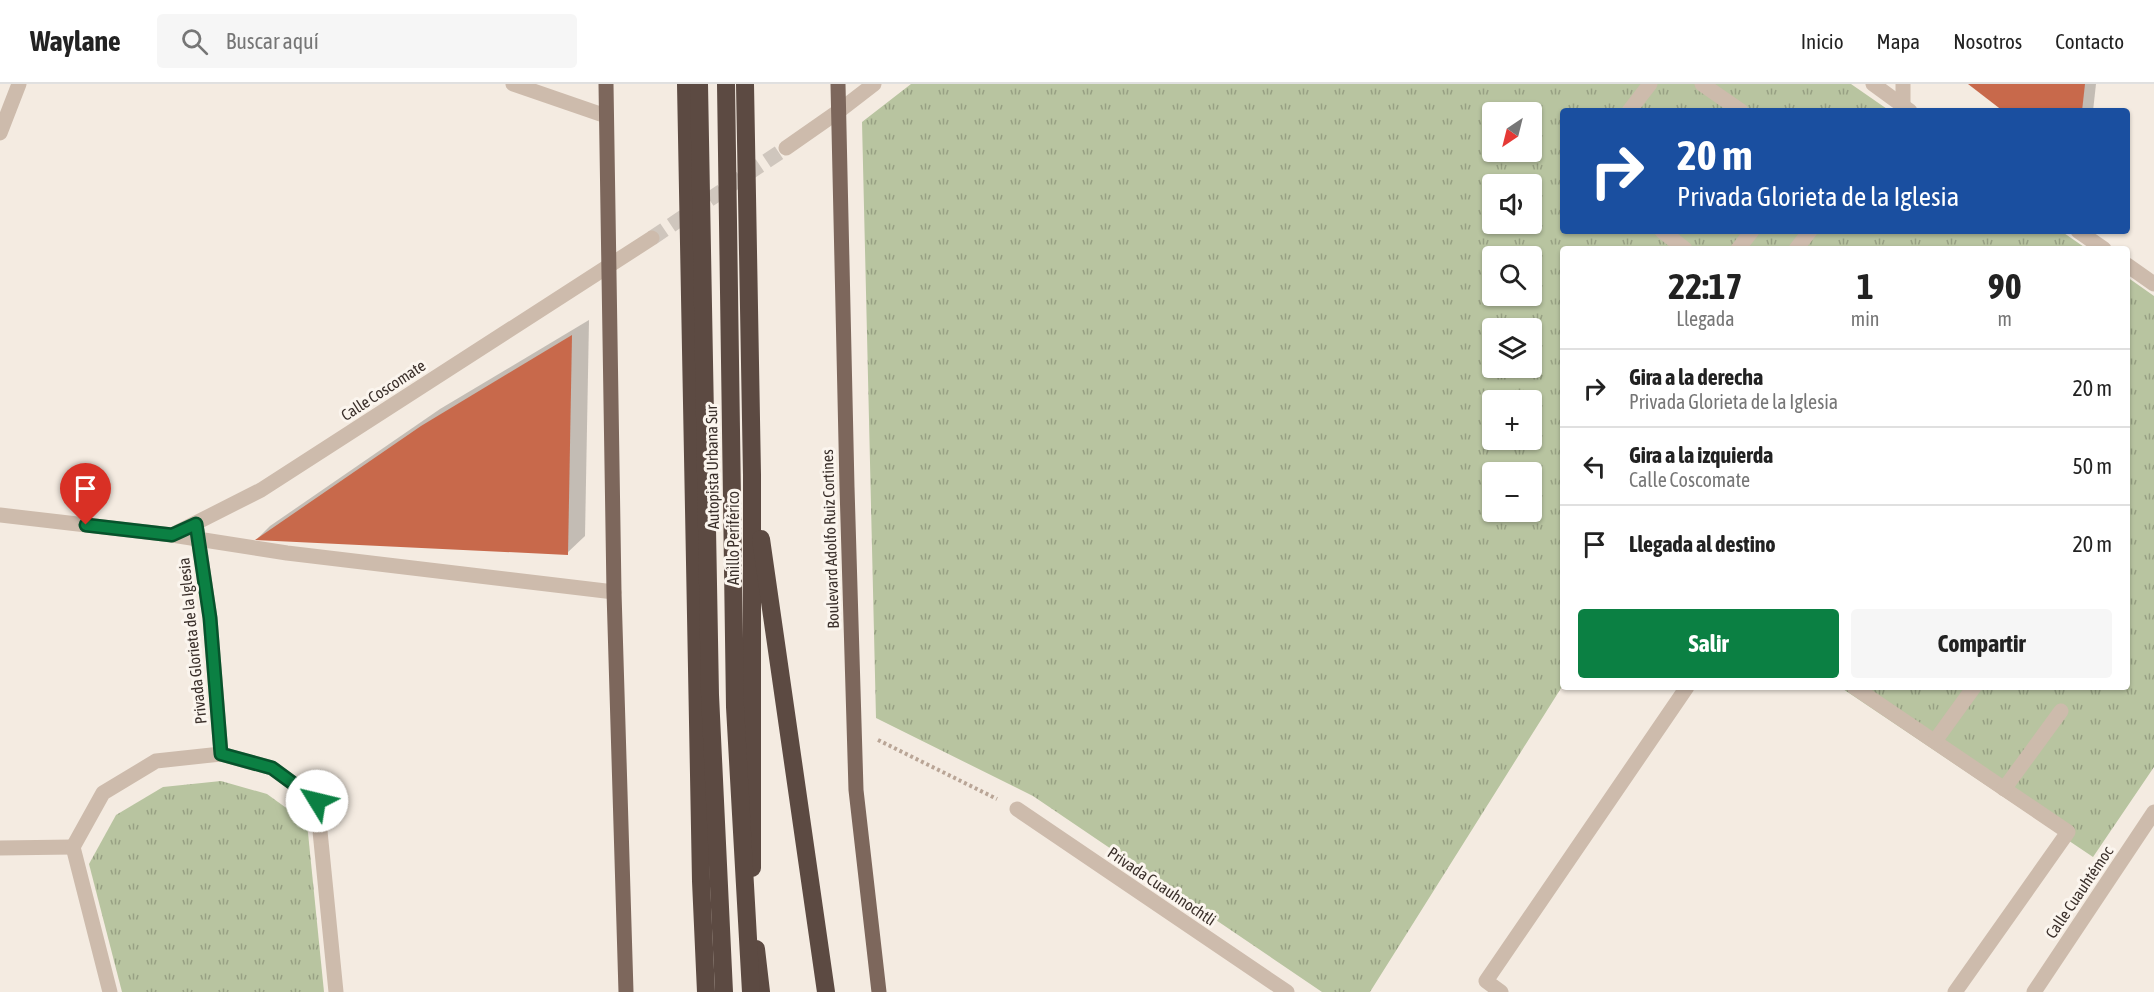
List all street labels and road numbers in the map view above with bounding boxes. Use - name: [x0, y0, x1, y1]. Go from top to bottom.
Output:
- street label: Calle Coscomate: [337, 356, 429, 424]
- street label: Autopista Urbana Sur: [702, 404, 723, 529]
- street label: Boulevard Adolfo Ruiz Cortines: [818, 449, 842, 629]
- street label: Anillo Periférico: [724, 491, 742, 585]
- street label: Privada Glorieta de la Iglesia: [174, 557, 211, 725]
- street label: Privada Cuauhnochtli: [1104, 843, 1220, 929]
- street label: Calle Cuauhtémoc: [2042, 843, 2116, 941]

